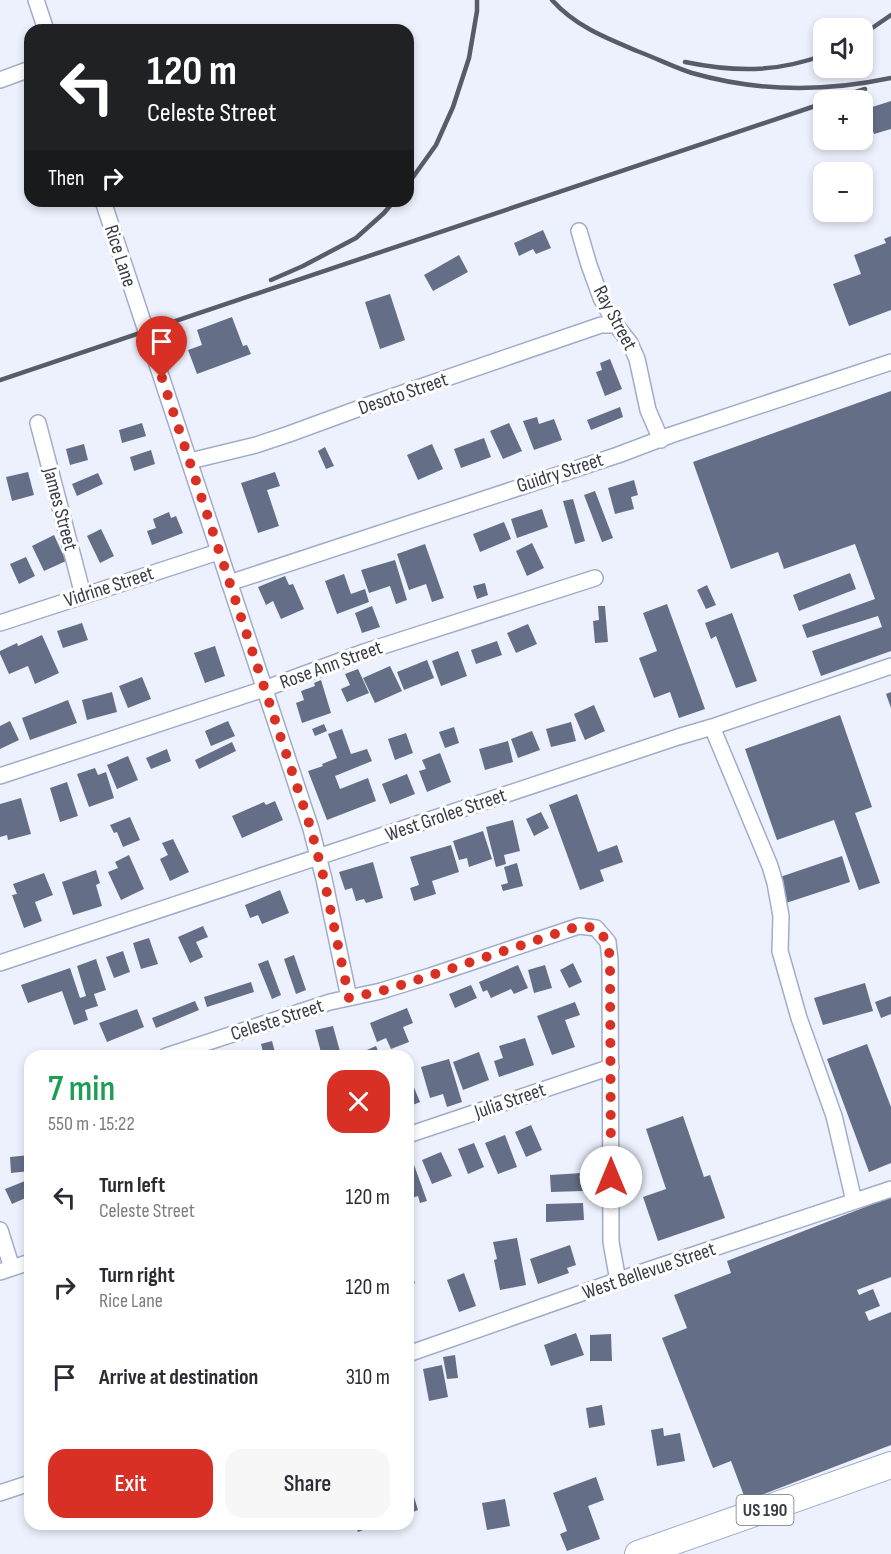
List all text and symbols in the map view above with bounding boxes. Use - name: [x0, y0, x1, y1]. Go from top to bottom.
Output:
- map controls: [813, 18, 873, 222]
- button: sound: [813, 18, 873, 78]
- text: 120 m: [147, 46, 237, 97]
- icon: left: [48, 48, 126, 126]
- button: +: [813, 90, 873, 150]
- text: Celeste Street: [147, 97, 276, 129]
- icon: right: [96, 162, 129, 195]
- button: −: [813, 162, 873, 222]
- text: Then: [48, 165, 84, 192]
- street label: Rice Lane: [99, 222, 141, 290]
- street label: Ray Street: [588, 282, 642, 354]
- pin: [136, 316, 187, 378]
- icon: arrive: [145, 325, 178, 358]
- street label: Desoto Street: [355, 368, 451, 420]
- street label: Guidry Street: [514, 448, 606, 498]
- street label: James Street: [37, 464, 83, 553]
- street label: Vidrine Street: [61, 561, 157, 613]
- street label: Rose Ann Street: [277, 635, 385, 695]
- street label: West Grolee Street: [382, 783, 510, 847]
- street label: Celeste Street: [228, 994, 326, 1046]
- text: 7 min: [48, 1068, 115, 1111]
- button: close: [327, 1070, 390, 1133]
- street label: Julia Street: [470, 1078, 549, 1125]
- text: 550 m · 15:22: [48, 1112, 135, 1136]
- position arrow: [579, 1145, 643, 1209]
- text: Turn left: [99, 1172, 165, 1199]
- icon: left: [48, 1181, 81, 1214]
- text: 120 m: [346, 1184, 390, 1211]
- text: Celeste Street: [99, 1199, 195, 1223]
- street label: West Bellevue Street: [579, 1237, 719, 1305]
- text: Turn right: [99, 1262, 175, 1289]
- icon: right: [48, 1271, 81, 1304]
- text: 120 m: [346, 1274, 390, 1301]
- text: Rice Lane: [99, 1289, 163, 1313]
- icon: arrive: [48, 1361, 81, 1394]
- text: Arrive at destination: [99, 1364, 258, 1391]
- text: 310 m: [346, 1364, 390, 1391]
- button: Exit: [48, 1449, 213, 1518]
- button: Share: [225, 1449, 390, 1518]
- road number: US 190: [736, 1495, 794, 1525]

